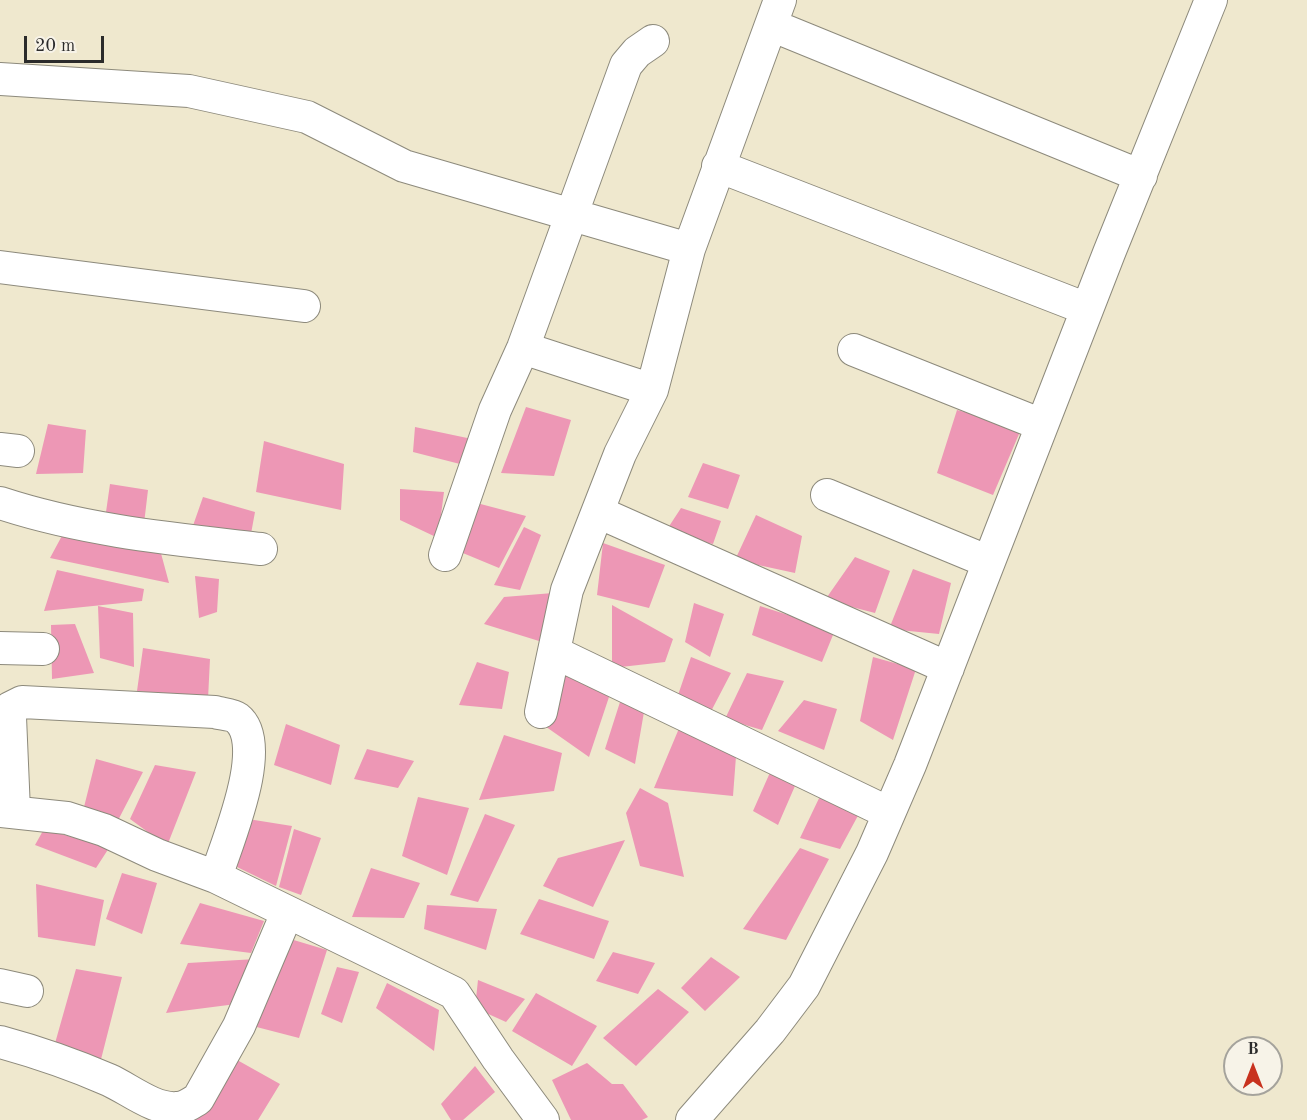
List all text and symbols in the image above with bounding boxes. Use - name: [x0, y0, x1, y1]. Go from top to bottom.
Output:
- scale bar: [27, 24, 106, 62]
- text: 20 m: [35, 37, 75, 55]
- north arrow: [1223, 1036, 1283, 1096]
- text: B: [1247, 1042, 1259, 1058]

